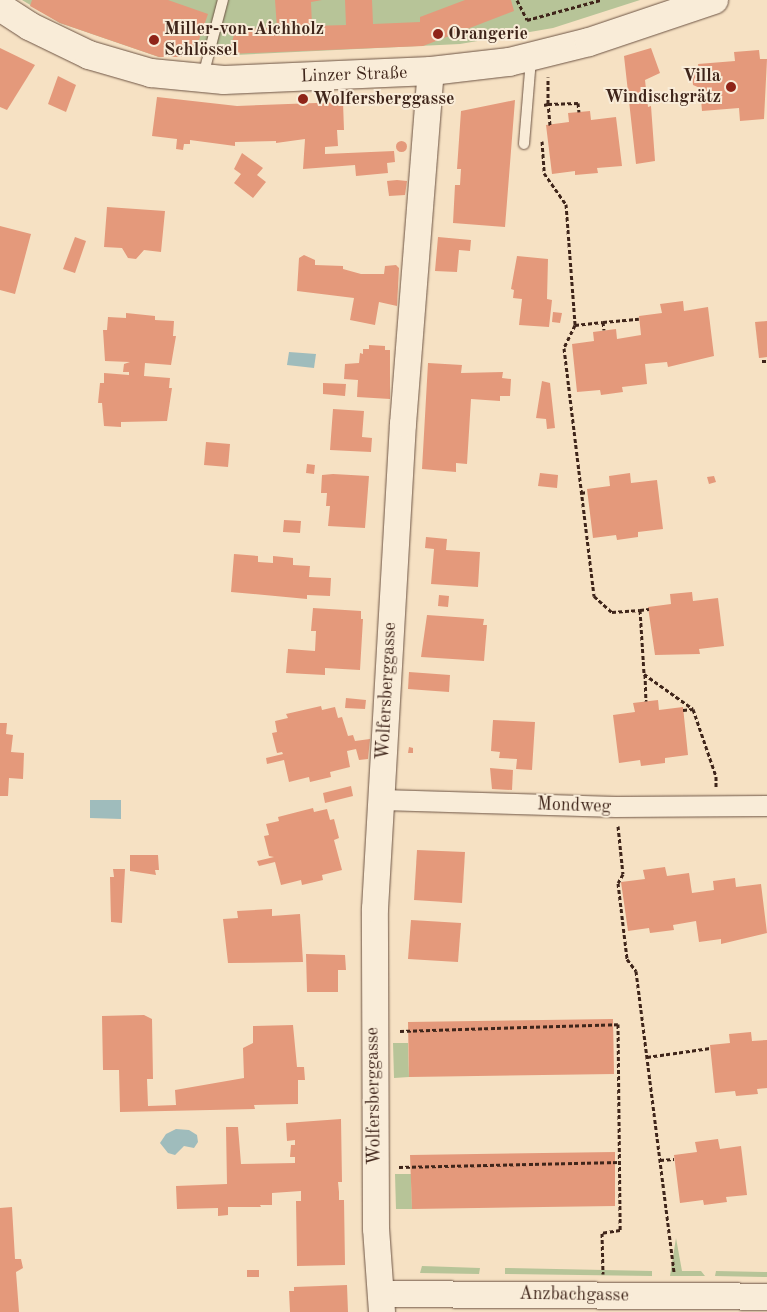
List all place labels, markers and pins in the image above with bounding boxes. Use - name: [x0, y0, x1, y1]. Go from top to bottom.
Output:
- place label: Miller-von-Aichholz Schlössel: [164, 19, 324, 62]
- place label: Orangerie: [448, 23, 528, 45]
- marker: Orangerie: [432, 28, 444, 40]
- marker: Miller-von-Aichholz Schlössel: [148, 34, 160, 46]
- place label: Villa Windischgrätz: [604, 66, 721, 108]
- marker: Villa Windischgrätz: [725, 81, 737, 93]
- place label: Wolfersberggasse: [313, 88, 454, 110]
- marker: Wolfersberggasse: [297, 93, 309, 105]

